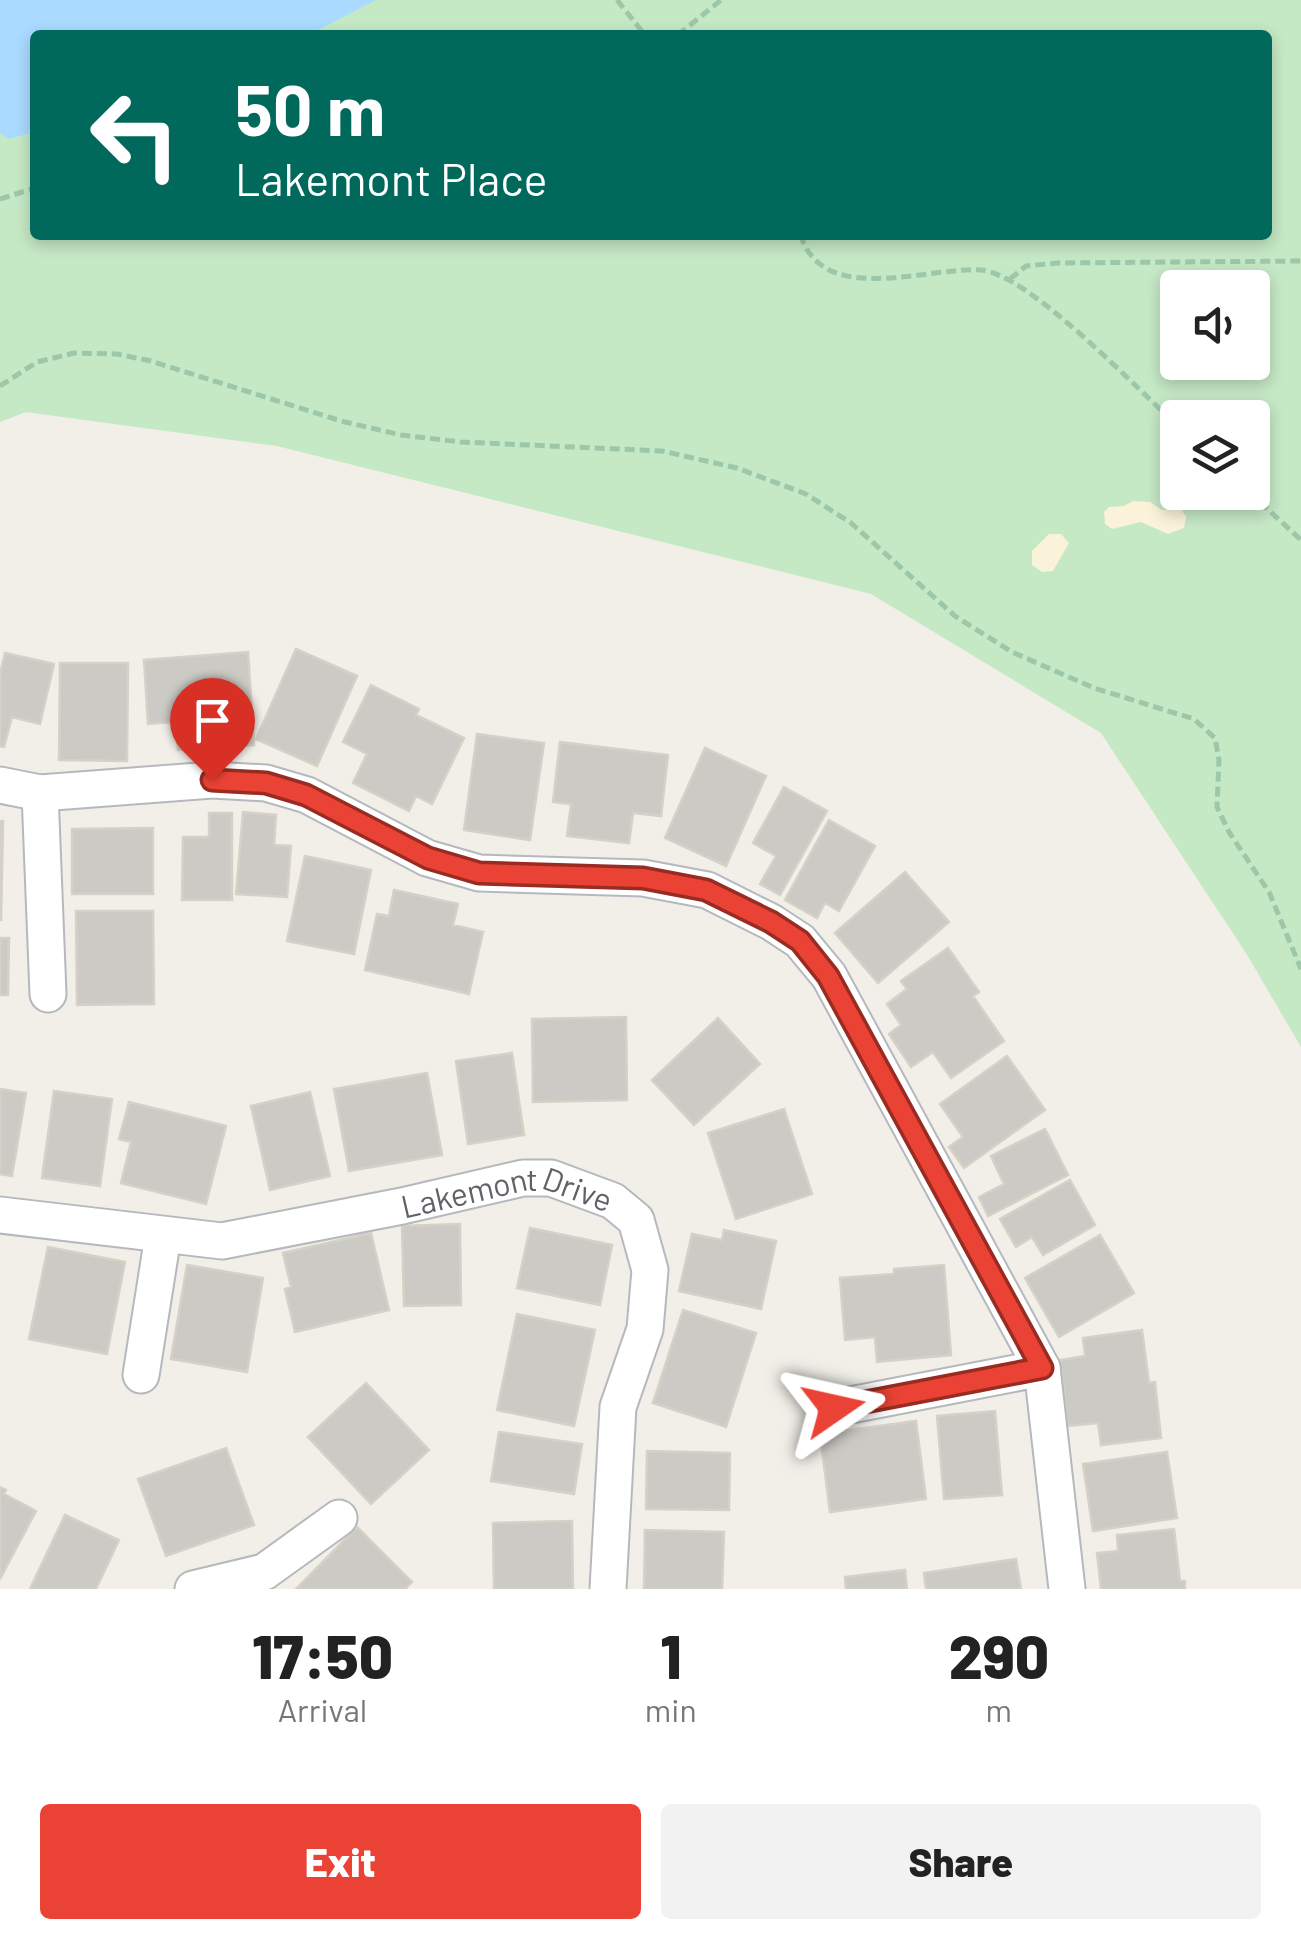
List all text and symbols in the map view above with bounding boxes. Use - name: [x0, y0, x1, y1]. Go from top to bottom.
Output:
- text: 50 m: [235, 66, 385, 150]
- icon: left: [70, 70, 200, 200]
- text: Lakemont Place: [235, 151, 548, 205]
- map controls: [1160, 270, 1270, 510]
- button: sound: [1160, 270, 1270, 380]
- button: layers: [1160, 400, 1270, 510]
- pin: [170, 678, 255, 781]
- icon: arrive: [185, 693, 240, 748]
- street label: Lakemont Drive: [397, 1158, 618, 1225]
- position arrow: [782, 1356, 886, 1460]
- text: 17:50: [252, 1619, 393, 1691]
- text: 1: [660, 1619, 681, 1691]
- text: 290: [949, 1619, 1049, 1691]
- text: Arrival: [278, 1690, 367, 1728]
- text: min: [645, 1690, 697, 1728]
- text: m: [986, 1690, 1012, 1728]
- button: Exit: [40, 1804, 641, 1919]
- button: Share: [661, 1804, 1261, 1919]

